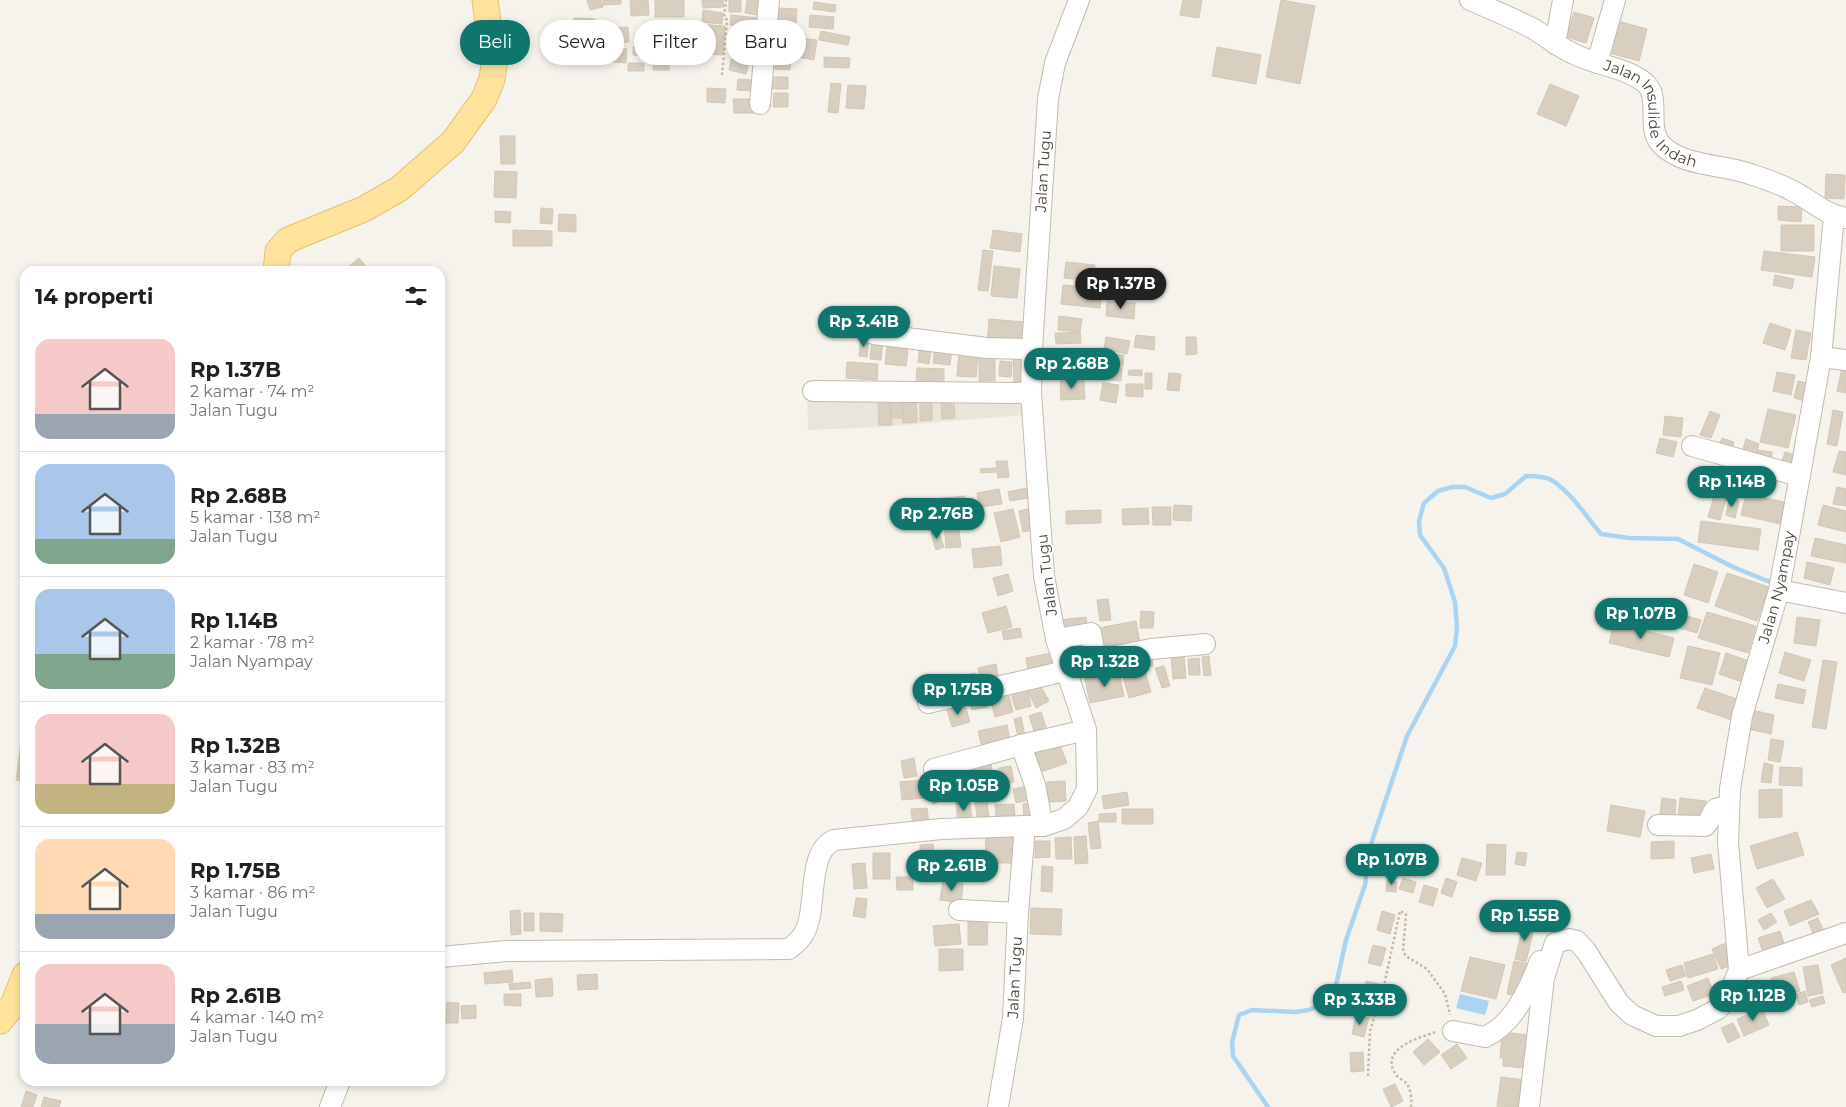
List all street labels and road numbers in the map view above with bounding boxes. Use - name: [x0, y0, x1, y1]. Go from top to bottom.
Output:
- street label: Jalan Insulide Indah: [1601, 55, 1699, 171]
- street label: Jalan Tugu: [1031, 129, 1055, 214]
- street label: Jalan Nyampay: [1754, 529, 1799, 647]
- street label: Jalan Tugu: [1032, 533, 1061, 618]
- street label: Jalan Tugu: [1003, 936, 1026, 1020]

